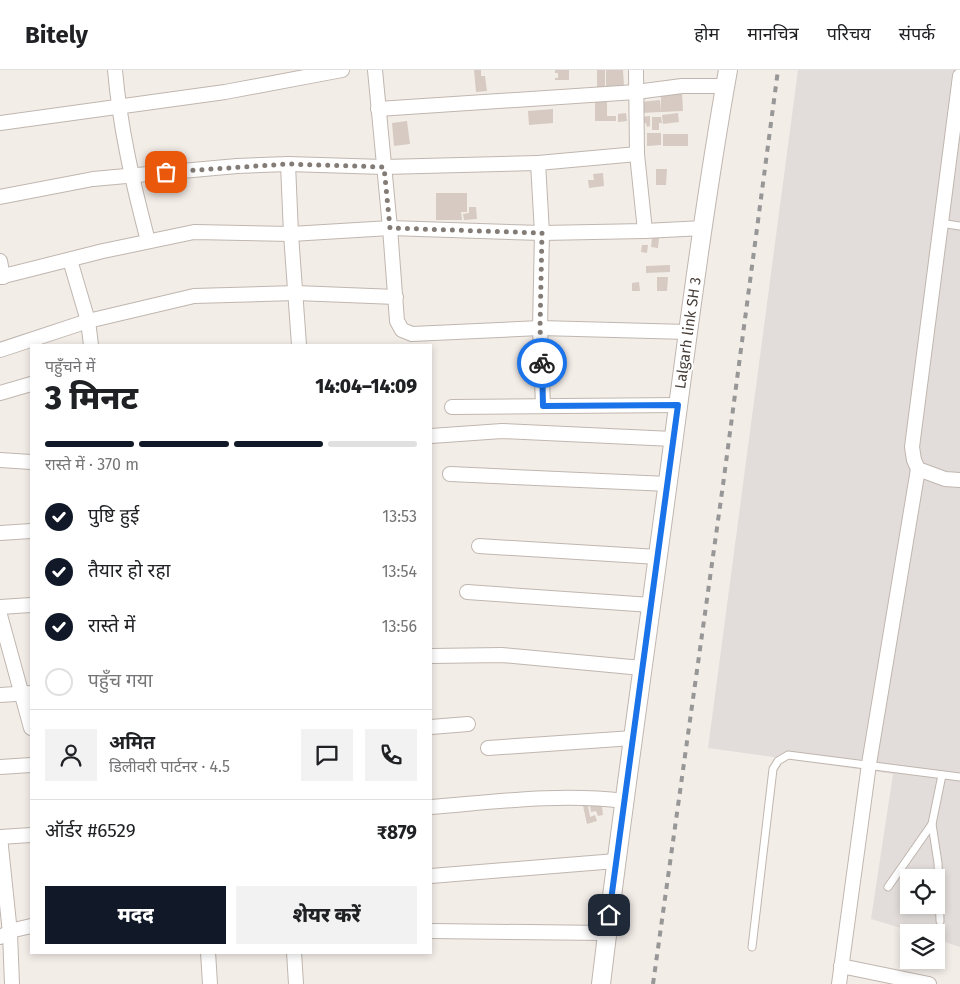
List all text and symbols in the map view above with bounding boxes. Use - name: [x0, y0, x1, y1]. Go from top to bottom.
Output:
- text: Bitely: [25, 21, 88, 49]
- text: होम: [694, 23, 719, 45]
- text: मानचित्र: [747, 23, 799, 45]
- text: परिचय: [827, 23, 871, 45]
- text: संपर्क: [899, 23, 935, 45]
- pin: [145, 151, 187, 193]
- icon: bag: [152, 158, 180, 186]
- street label: Lalgarh link SH 3: [671, 276, 705, 390]
- courier: [517, 338, 567, 388]
- icon: bike: [528, 349, 556, 377]
- text: पहुँचने में: [45, 357, 95, 376]
- text: 14:04–14:09: [315, 375, 417, 398]
- text: 3 मिनट: [45, 379, 138, 417]
- text: रास्ते में · 370 m: [45, 455, 139, 474]
- icon: check: [45, 503, 73, 531]
- text: पुष्टि हुई: [88, 504, 139, 527]
- text: 13:53: [382, 507, 417, 526]
- icon: check: [45, 558, 73, 586]
- text: तैयार हो रहा: [88, 559, 170, 582]
- text: 13:54: [382, 562, 417, 581]
- icon: check: [45, 613, 73, 641]
- text: रास्ते में: [88, 614, 135, 637]
- text: 13:56: [382, 617, 417, 636]
- text: पहुँच गया: [88, 669, 153, 692]
- button: person: [45, 729, 97, 781]
- button: chat: [301, 729, 353, 781]
- button: phone: [365, 729, 417, 781]
- text: अमित: [109, 731, 155, 754]
- text: डिलीवरी पार्टनर · 4.5: [109, 757, 230, 776]
- text: ऑर्डर #6529: [45, 819, 136, 842]
- text: ₹879: [377, 821, 417, 844]
- map controls: [900, 869, 945, 969]
- button: locate: [900, 869, 945, 914]
- button: मदद: [45, 886, 226, 944]
- button: शेयर करें: [236, 886, 417, 944]
- pin: [588, 894, 630, 936]
- icon: home: [595, 901, 623, 929]
- button: layers: [900, 924, 945, 969]

